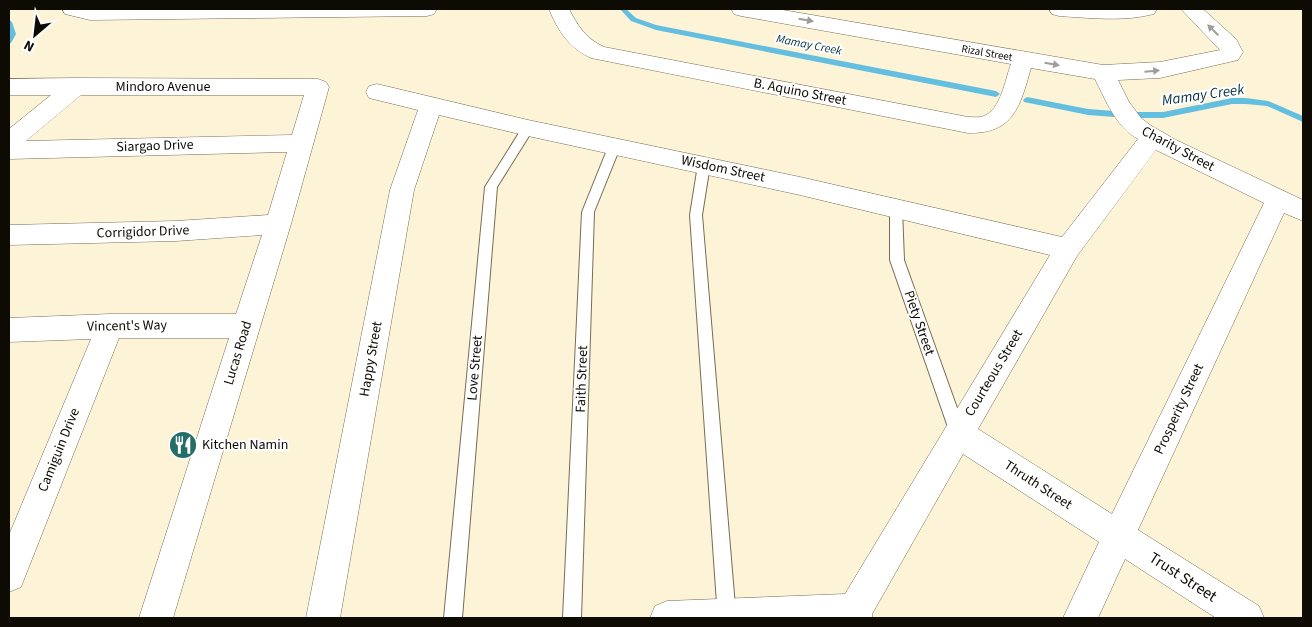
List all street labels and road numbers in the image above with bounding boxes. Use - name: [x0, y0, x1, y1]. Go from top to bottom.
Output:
- street label: Rizal Street: [960, 41, 1014, 65]
- street label: B. Aquino Street: [752, 73, 848, 111]
- street label: Mindoro Avenue: [116, 77, 210, 97]
- street label: Charity Street: [1138, 121, 1218, 177]
- street label: Siargao Drive: [116, 135, 194, 157]
- street label: Wisdom Street: [679, 150, 767, 188]
- street label: Corrigidor Drive: [96, 220, 190, 244]
- street label: Piety Street: [899, 288, 939, 358]
- street label: Vincent's Way: [87, 315, 168, 337]
- street label: Lucas Road: [219, 318, 257, 388]
- street label: Happy Street: [355, 320, 387, 398]
- street label: Courteous Street: [960, 325, 1028, 420]
- street label: Love Street: [462, 334, 488, 401]
- street label: Faith Street: [571, 345, 593, 413]
- street label: Prosperity Street: [1149, 360, 1209, 458]
- street label: Camiguin Drive: [33, 405, 85, 495]
- street label: Thruth Street: [1000, 455, 1076, 515]
- street label: Trust Street: [1145, 547, 1222, 608]

